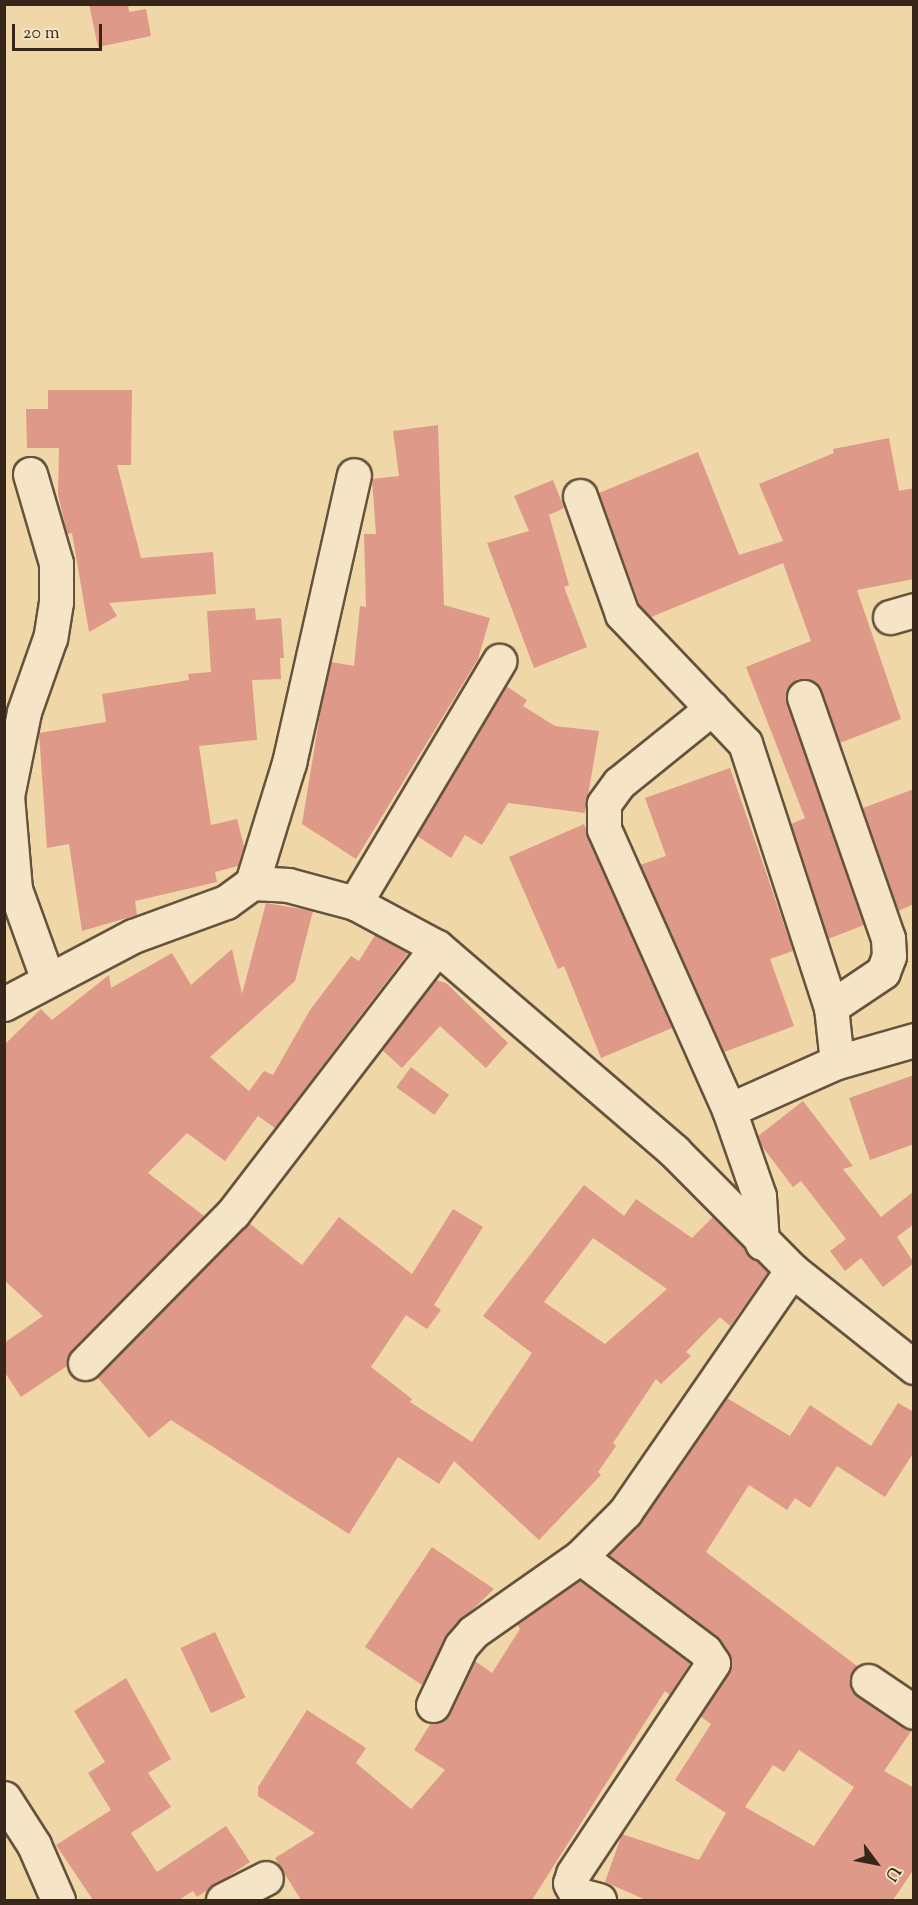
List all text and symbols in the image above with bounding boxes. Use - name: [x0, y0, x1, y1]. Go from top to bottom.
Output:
- scale bar: [15, 12, 105, 50]
- text: 20 m: [23, 21, 60, 47]
- north arrow: [846, 1833, 906, 1893]
- text: U: [878, 1861, 905, 1884]

